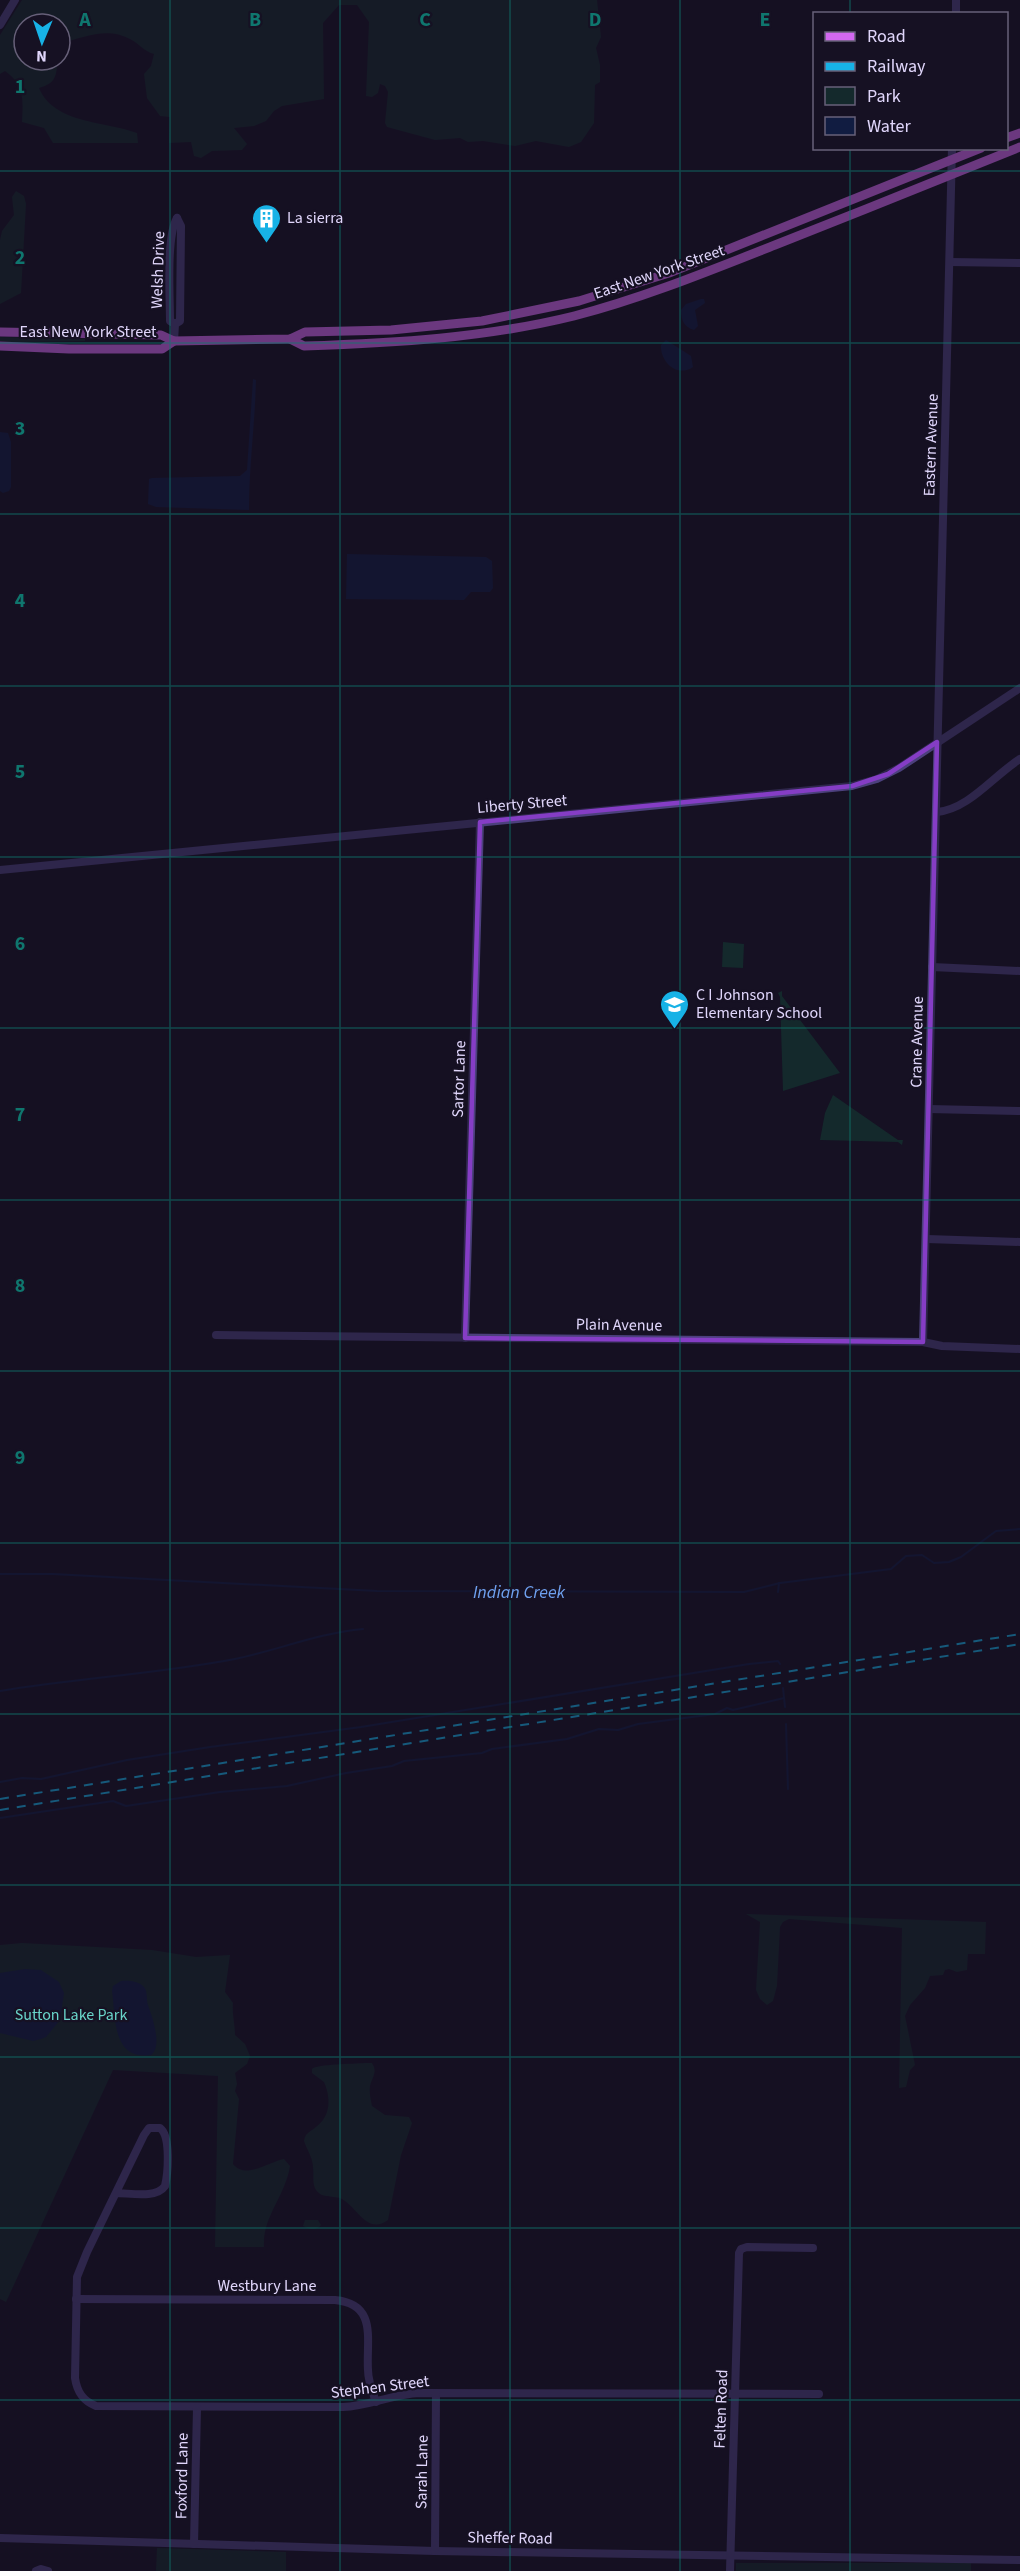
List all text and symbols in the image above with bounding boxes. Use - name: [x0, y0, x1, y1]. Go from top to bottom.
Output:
- text: A: [78, 6, 91, 34]
- text: B: [249, 6, 261, 34]
- text: C: [419, 6, 431, 34]
- text: D: [589, 6, 601, 34]
- text: E: [760, 6, 770, 34]
- north arrow: [12, 12, 72, 72]
- legend: [813, 12, 1008, 150]
- text: Road: [867, 24, 906, 49]
- text: N: [36, 45, 47, 67]
- text: Railway: [867, 54, 926, 79]
- text: 1: [15, 73, 25, 101]
- text: Park: [867, 84, 901, 109]
- text: Water: [867, 114, 911, 139]
- building icon: La sierra: [250, 202, 282, 244]
- place label: La sierra: [287, 207, 343, 229]
- street label: Welsh Drive: [146, 231, 170, 309]
- street label: East New York Street: [591, 239, 728, 305]
- text: 2: [15, 244, 25, 272]
- street label: East New York Street: [20, 321, 157, 343]
- street label: Eastern Avenue: [918, 393, 944, 497]
- text: 3: [15, 415, 25, 443]
- text: 4: [15, 587, 26, 615]
- text: 5: [15, 758, 25, 786]
- street label: Liberty Street: [476, 789, 568, 819]
- text: 6: [15, 930, 25, 958]
- place label: C I Johnson Elementary School: [696, 984, 822, 1024]
- school or university icon: C I Johnson Elementary School: [659, 988, 691, 1030]
- street label: Crane Avenue: [905, 996, 929, 1088]
- street label: Sartor Lane: [447, 1040, 471, 1118]
- text: 7: [15, 1101, 25, 1129]
- text: 8: [15, 1272, 25, 1300]
- street label: Plain Avenue: [576, 1313, 662, 1337]
- text: 9: [15, 1444, 25, 1472]
- water label: Indian Creek: [473, 1580, 566, 1605]
- park label: Sutton Lake Park: [15, 2004, 127, 2026]
- street label: Westbury Lane: [217, 2275, 317, 2297]
- street label: Felten Road: [709, 2369, 733, 2449]
- street label: Stephen Street: [330, 2370, 431, 2404]
- street label: Foxford Lane: [170, 2433, 194, 2519]
- street label: Sarah Lane: [410, 2435, 434, 2509]
- street label: Sheffer Road: [467, 2526, 553, 2550]

